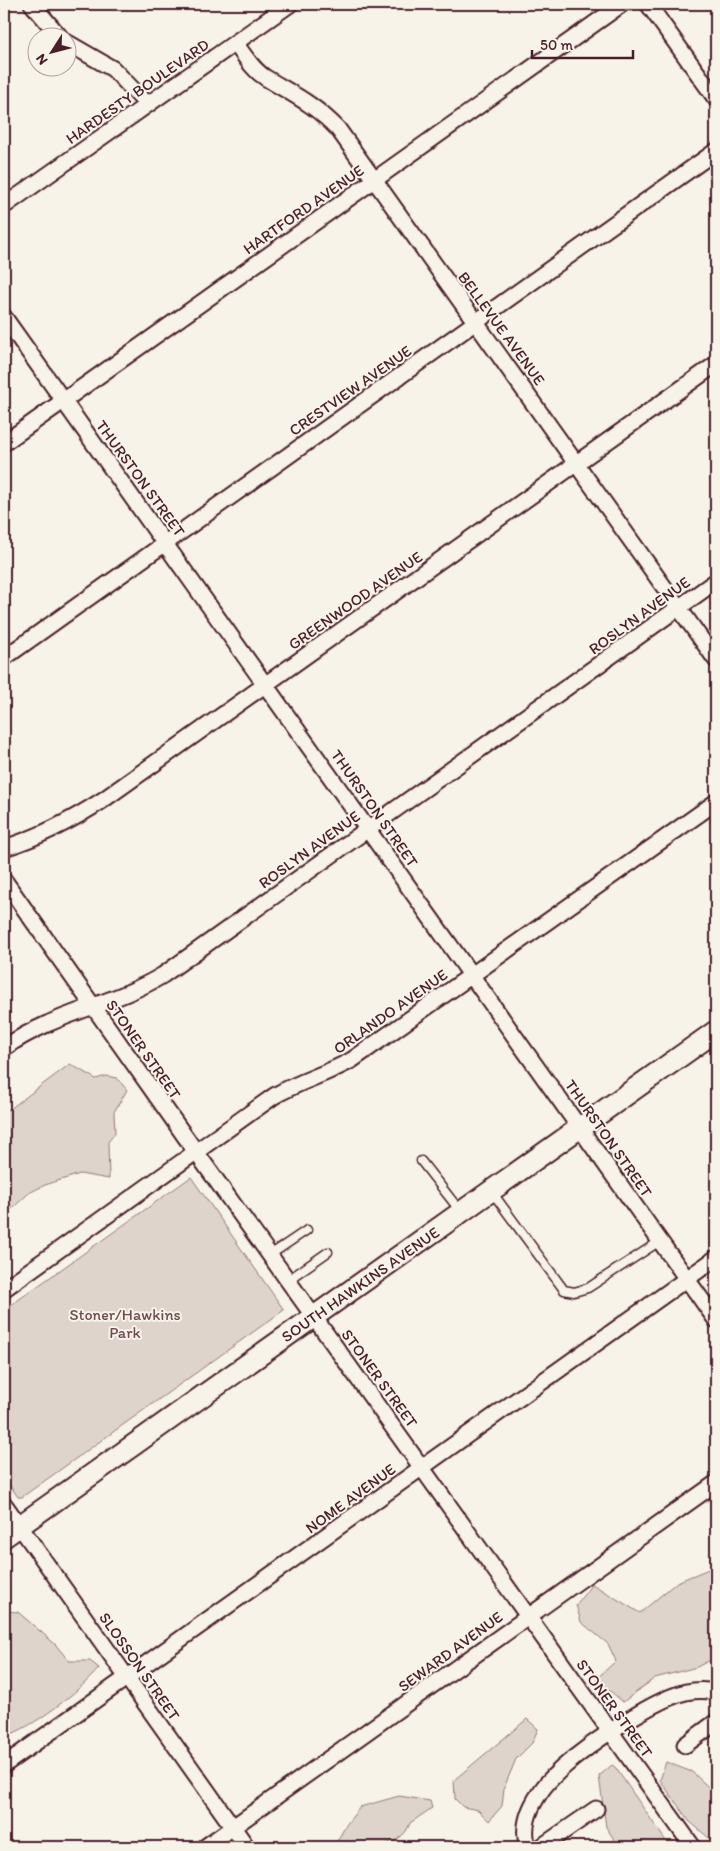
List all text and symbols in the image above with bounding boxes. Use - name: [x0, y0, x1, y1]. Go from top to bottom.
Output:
- north arrow: [28, 28, 78, 78]
- scale bar: [532, 28, 634, 60]
- street label: HARDESTY BOULEVARD: [62, 35, 213, 148]
- text: 50 m: [540, 36, 573, 54]
- text: N: [32, 51, 52, 68]
- street label: HARTFORD AVENUE: [239, 161, 367, 258]
- street label: BELLEVUE AVENUE: [454, 268, 549, 389]
- street label: CRESTVIEW AVENUE: [285, 341, 415, 440]
- street label: THURSTON STREET: [92, 417, 189, 540]
- street label: GREENWOOD AVENUE: [285, 547, 426, 654]
- street label: ROSLYN AVENUE: [585, 572, 694, 659]
- street label: THURSTON STREET: [327, 746, 422, 871]
- street label: ROSLYN AVENUE: [255, 806, 364, 893]
- street label: ORLANDO AVENUE: [330, 965, 451, 1058]
- street label: STONER STREET: [102, 996, 185, 1103]
- street label: THURSTON STREET: [561, 1076, 656, 1201]
- street label: SOUTH HAWKINS AVENUE: [278, 1223, 443, 1346]
- park label: Stoner/Hawkins Park: [69, 1305, 181, 1342]
- street label: STONER STREET: [338, 1325, 422, 1431]
- street label: NOME AVENUE: [302, 1459, 399, 1537]
- street label: SEWARD AVENUE: [394, 1607, 506, 1696]
- street label: SLOSSON STREET: [95, 1609, 184, 1724]
- street label: STONER STREET: [573, 1655, 657, 1761]

